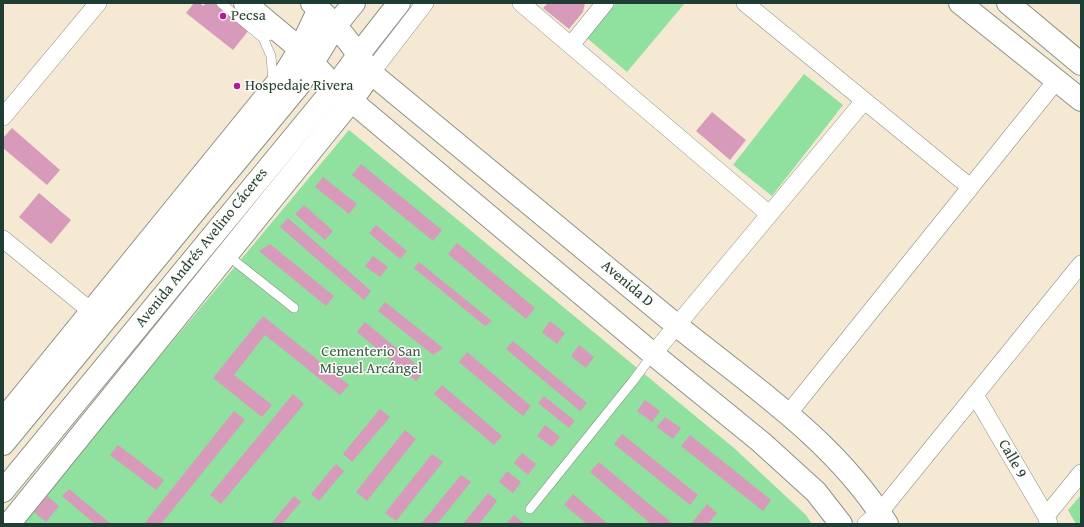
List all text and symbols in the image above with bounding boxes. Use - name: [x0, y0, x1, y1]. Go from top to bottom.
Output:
- place label: Pecsa: [231, 7, 266, 25]
- marker: Pecsa: [218, 11, 228, 21]
- place label: Hospedaje Rivera: [245, 77, 353, 95]
- marker: Hospedaje Rivera: [232, 81, 242, 91]
- street label: Avenida Andrés Avelino Cáceres: [132, 165, 272, 331]
- street label: Avenida D: [597, 257, 657, 311]
- park label: Cementerio San Miguel Arcángel: [320, 343, 422, 378]
- street label: Calle 9: [994, 437, 1030, 481]

